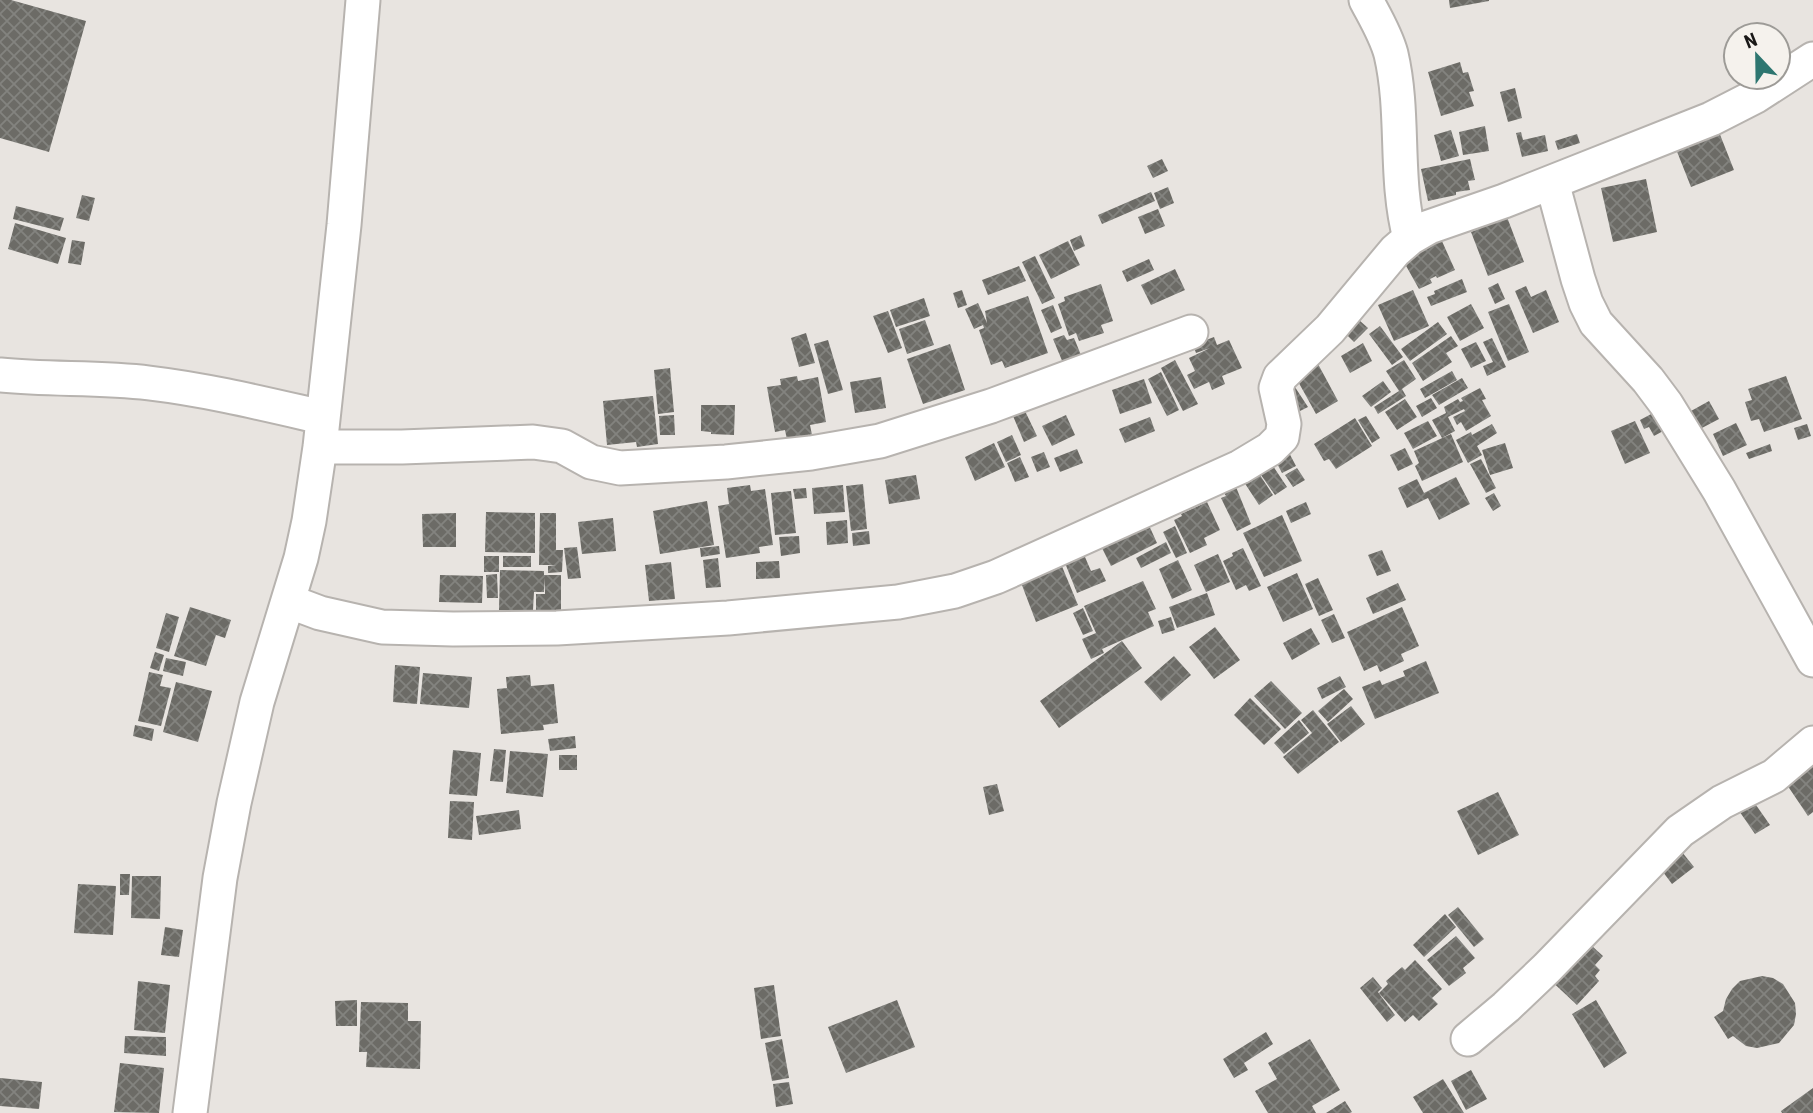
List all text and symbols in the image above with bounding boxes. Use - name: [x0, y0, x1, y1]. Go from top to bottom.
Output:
- north arrow: [1722, 21, 1792, 91]
- text: N: [1741, 28, 1761, 54]

